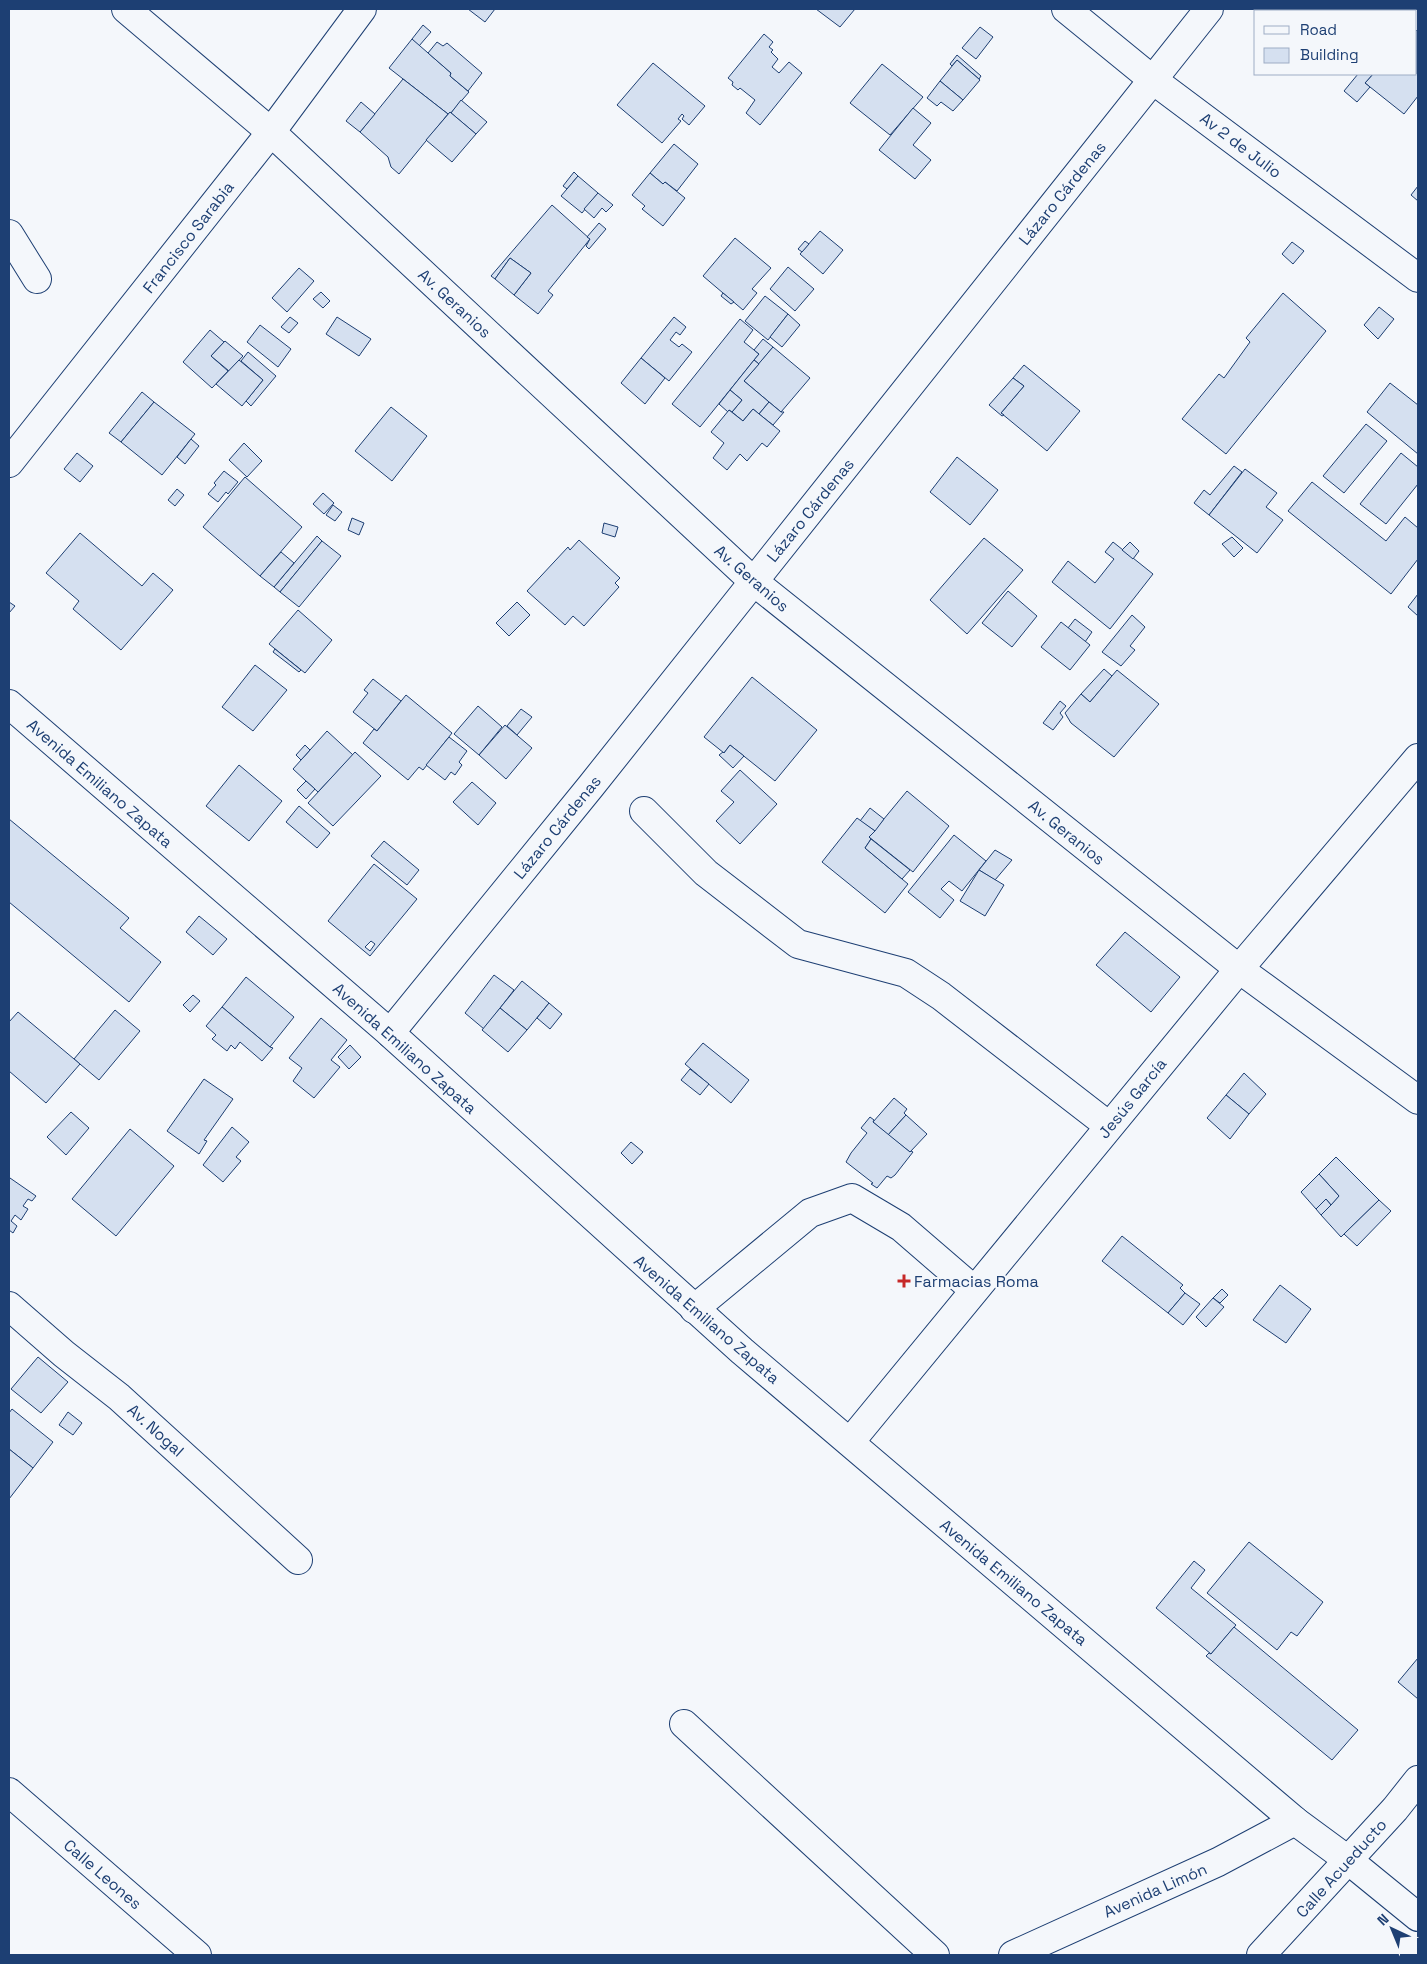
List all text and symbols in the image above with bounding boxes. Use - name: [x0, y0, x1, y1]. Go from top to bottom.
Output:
- legend: [1254, 10, 1417, 75]
- text: Road: [1300, 20, 1337, 39]
- text: Building: [1300, 45, 1359, 64]
- street label: Av 2 de Julio: [1196, 108, 1286, 183]
- street label: Lázaro Cárdenas: [1014, 137, 1111, 249]
- street label: Francisco Sarabia: [138, 177, 239, 297]
- street label: Av. Geranios: [414, 264, 496, 343]
- street label: Lázaro Cárdenas: [762, 454, 859, 566]
- street label: Av. Geranios: [710, 540, 793, 617]
- street label: Avenida Emiliano Zapata: [22, 714, 177, 852]
- street label: Lázaro Cárdenas: [509, 771, 606, 883]
- street label: Av. Geranios: [1024, 795, 1109, 870]
- street label: Avenida Emiliano Zapata: [328, 978, 481, 1119]
- street label: Jesús García: [1094, 1054, 1171, 1143]
- street label: Avenida Emiliano Zapata: [629, 1250, 784, 1388]
- place label: Farmacias Roma: [914, 1271, 1039, 1292]
- marker: Farmacias Roma: [898, 1275, 910, 1287]
- street label: Av. Nogal: [123, 1399, 188, 1461]
- street label: Avenida Emiliano Zapata: [936, 1514, 1092, 1650]
- street label: Calle Acueducto: [1291, 1815, 1391, 1922]
- street label: Calle Leones: [59, 1835, 146, 1914]
- street label: Avenida Limón: [1100, 1858, 1210, 1923]
- north arrow: [1367, 1904, 1417, 1954]
- text: N: [1373, 1910, 1393, 1929]

